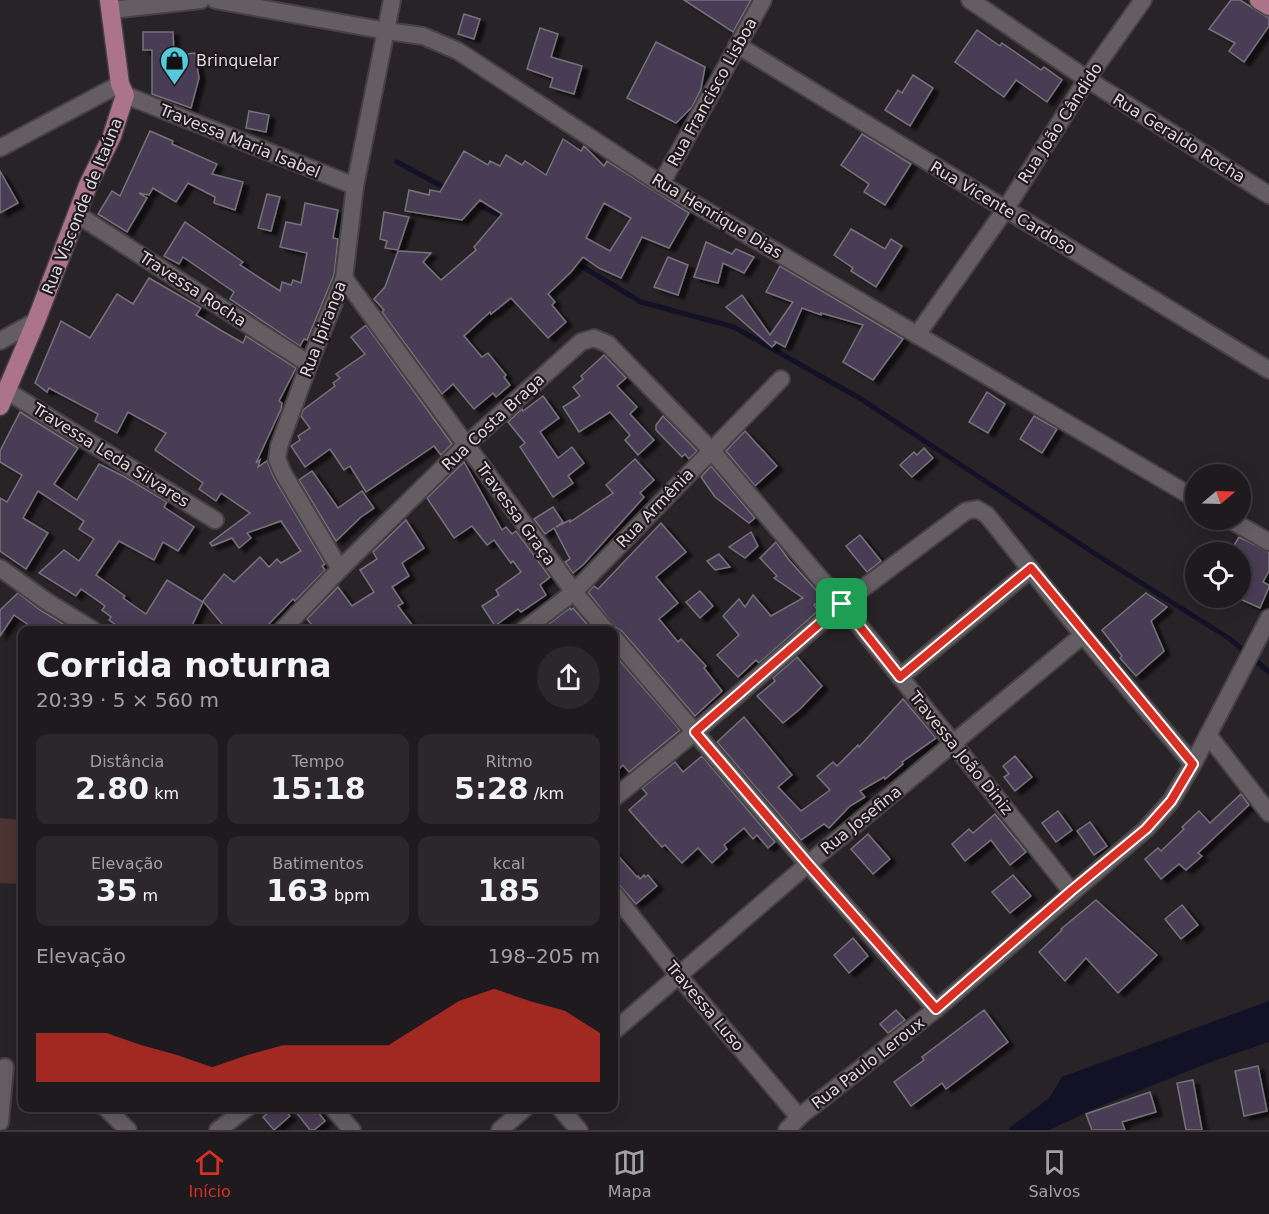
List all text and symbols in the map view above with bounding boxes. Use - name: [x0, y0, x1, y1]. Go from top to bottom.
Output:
- street label: Rua Francisco Lisboa: [663, 15, 761, 169]
- shop icon: Brinquelar: [159, 44, 191, 86]
- place label: Brinquelar: [196, 51, 280, 70]
- street label: Rua João Cândido: [1014, 59, 1106, 187]
- street label: Rua Geraldo Rocha: [1109, 90, 1249, 186]
- street label: Travessa Maria Isabel: [156, 100, 323, 182]
- street label: Rua Visconde de Itaúna: [38, 115, 126, 297]
- street label: Rua Vicente Cardoso: [927, 157, 1079, 259]
- street label: Rua Henrique Dias: [648, 170, 786, 262]
- street label: Travessa Rocha: [135, 247, 250, 331]
- street label: Rua Ipiranga: [296, 278, 350, 380]
- street label: Rua Costa Braga: [438, 370, 548, 474]
- street label: Travessa Leda Silvares: [28, 398, 193, 511]
- street label: Travessa Graça: [472, 458, 560, 569]
- north arrow: [1185, 464, 1251, 530]
- map controls: [1185, 464, 1251, 608]
- street label: Rua Armênia: [613, 465, 697, 551]
- button: locate: [1185, 542, 1251, 608]
- pin: [816, 578, 867, 629]
- icon: arrive: [825, 587, 858, 620]
- text: Corrida noturna: [36, 646, 332, 685]
- button: share: [537, 646, 600, 709]
- street label: Travessa João Diniz: [905, 687, 1017, 819]
- text: 20:39 · 5 × 560 m: [36, 688, 219, 712]
- text: Distância: [90, 752, 164, 771]
- text: Tempo: [292, 752, 344, 771]
- text: Ritmo: [485, 752, 533, 771]
- text: 2.80: [75, 771, 149, 806]
- text: 15:18: [270, 771, 366, 806]
- text: 5:28: [454, 771, 529, 806]
- street label: Rua Josefina: [817, 782, 905, 858]
- text: km: [149, 784, 179, 803]
- text: /km: [529, 784, 564, 803]
- text: Elevação: [91, 854, 163, 873]
- text: Batimentos: [272, 854, 364, 873]
- text: kcal: [493, 854, 525, 873]
- text: 35: [96, 873, 138, 908]
- text: 163: [266, 873, 329, 908]
- text: 185: [478, 873, 540, 908]
- text: m: [138, 886, 158, 905]
- text: bpm: [329, 886, 370, 905]
- text: Elevação: [36, 944, 126, 968]
- text: 198–205 m: [488, 944, 600, 968]
- street label: Travessa Luso: [661, 956, 748, 1055]
- street label: Rua Paulo Leroux: [808, 1013, 928, 1113]
- tab: Início: [189, 1146, 231, 1201]
- tab: Mapa: [608, 1146, 651, 1201]
- tab: Salvos: [1028, 1146, 1080, 1201]

